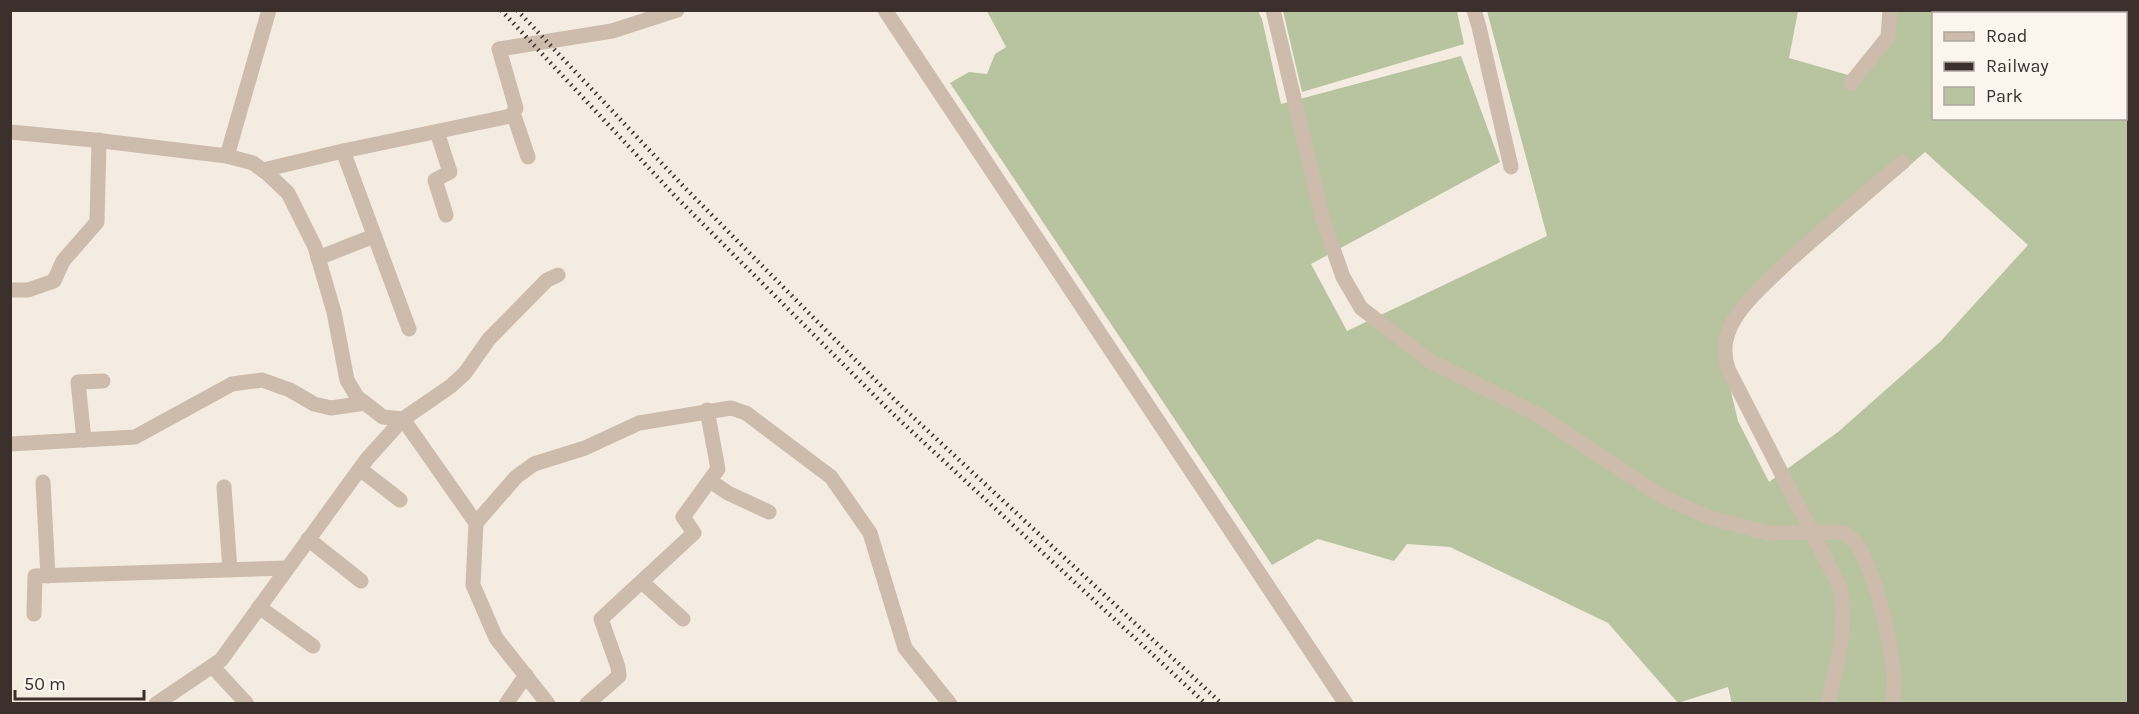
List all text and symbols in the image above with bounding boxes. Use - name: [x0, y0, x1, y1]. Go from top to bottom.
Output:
- legend: [1932, 12, 2127, 120]
- text: Road: [1986, 25, 2027, 47]
- text: Railway: [1986, 55, 2049, 77]
- text: Park: [1986, 85, 2023, 107]
- scale bar: [15, 663, 144, 701]
- text: 50 m: [24, 673, 66, 695]

